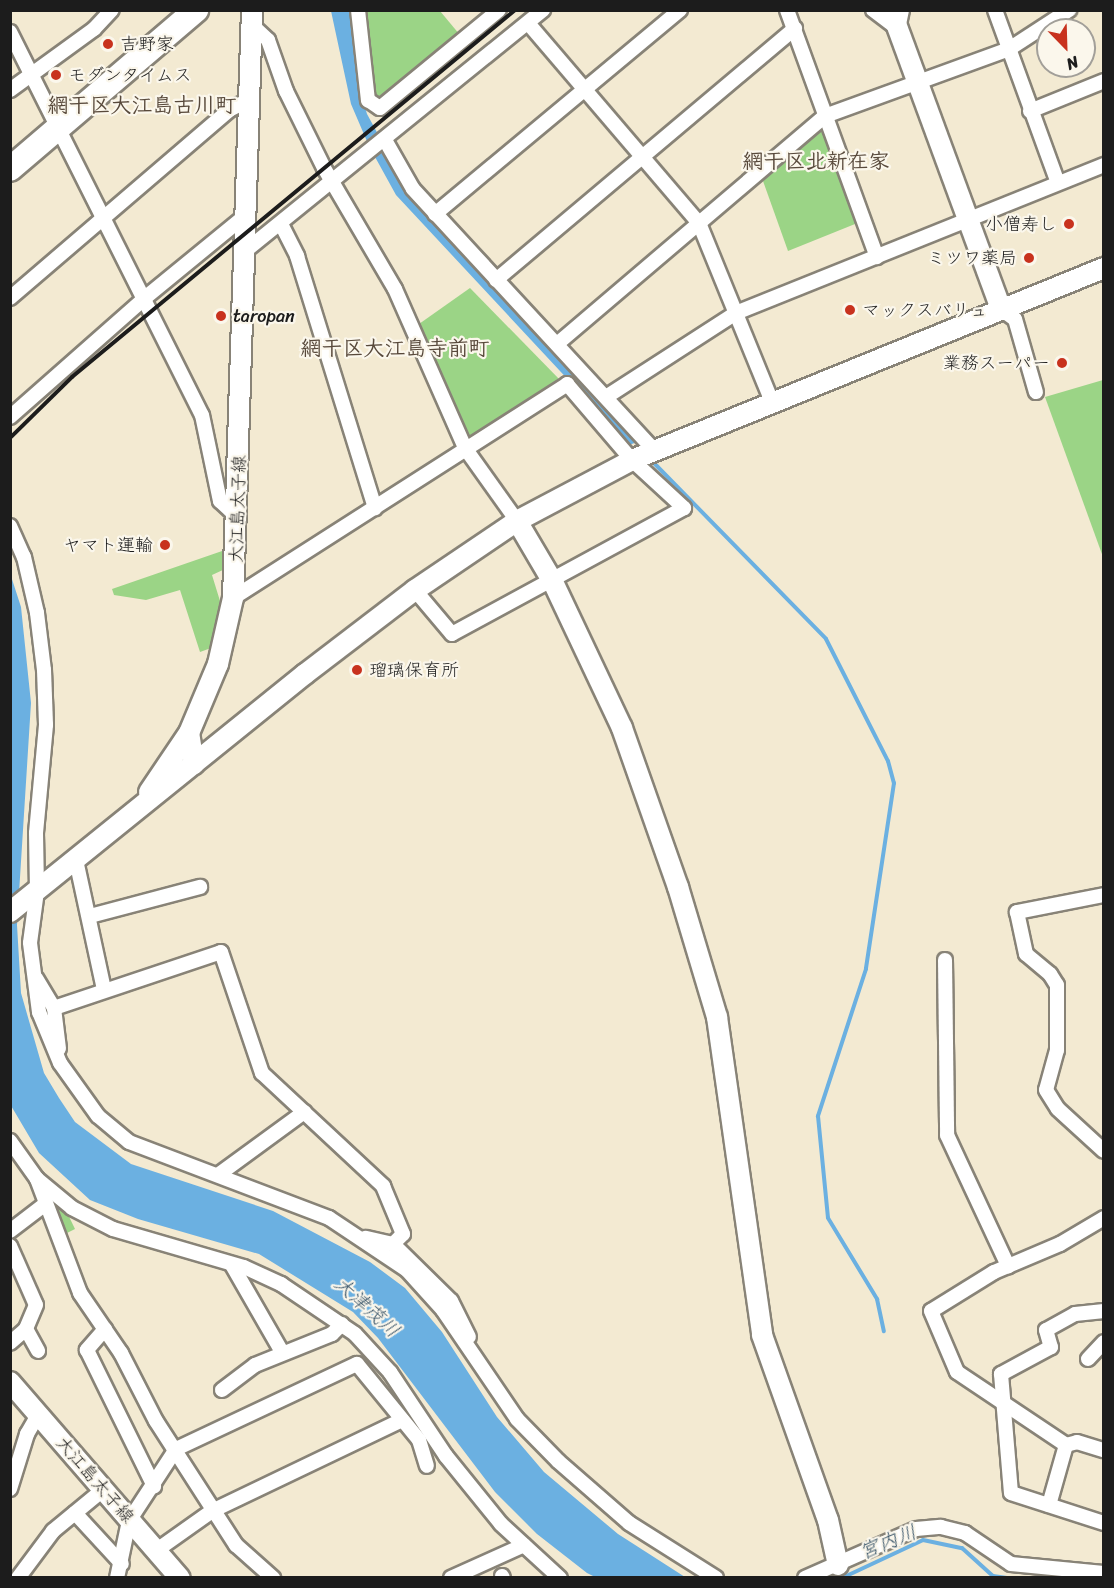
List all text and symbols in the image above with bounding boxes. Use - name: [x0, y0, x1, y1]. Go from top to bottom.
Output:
- north arrow: [1036, 18, 1096, 78]
- place label: 吉野家: [120, 33, 174, 55]
- marker: 吉野家: [101, 37, 115, 51]
- text: N: [1062, 48, 1083, 79]
- place label: モダンタイムス: [68, 64, 194, 86]
- marker: モダンタイムス: [49, 68, 63, 82]
- district label: 網干区大江島古川町: [48, 92, 236, 118]
- district label: 網干区北新在家: [743, 148, 889, 174]
- place label: 小僧寿し: [985, 213, 1057, 235]
- marker: 小僧寿し: [1062, 217, 1076, 231]
- place label: ミツワ薬局: [927, 247, 1017, 269]
- marker: ミツワ薬局: [1022, 251, 1036, 265]
- place label: マックスバリュ: [862, 299, 988, 321]
- marker: マックスバリュ: [843, 303, 857, 317]
- place label: taropan: [233, 305, 295, 327]
- marker: taropan: [214, 309, 228, 323]
- district label: 網干区大江島寺前町: [301, 335, 489, 361]
- place label: 業務スーパー: [943, 352, 1050, 374]
- marker: 業務スーパー: [1055, 356, 1069, 370]
- street label: 大江島太子線: [225, 455, 251, 563]
- place label: ヤマト運輸: [63, 534, 153, 556]
- marker: ヤマト運輸: [158, 538, 172, 552]
- place label: 瑠璃保育所: [369, 659, 459, 681]
- marker: 瑠璃保育所: [350, 663, 364, 677]
- water label: 大津茂川: [329, 1271, 405, 1343]
- street label: 大江島太子線: [51, 1432, 139, 1528]
- water label: 宮内川: [856, 1520, 920, 1564]

